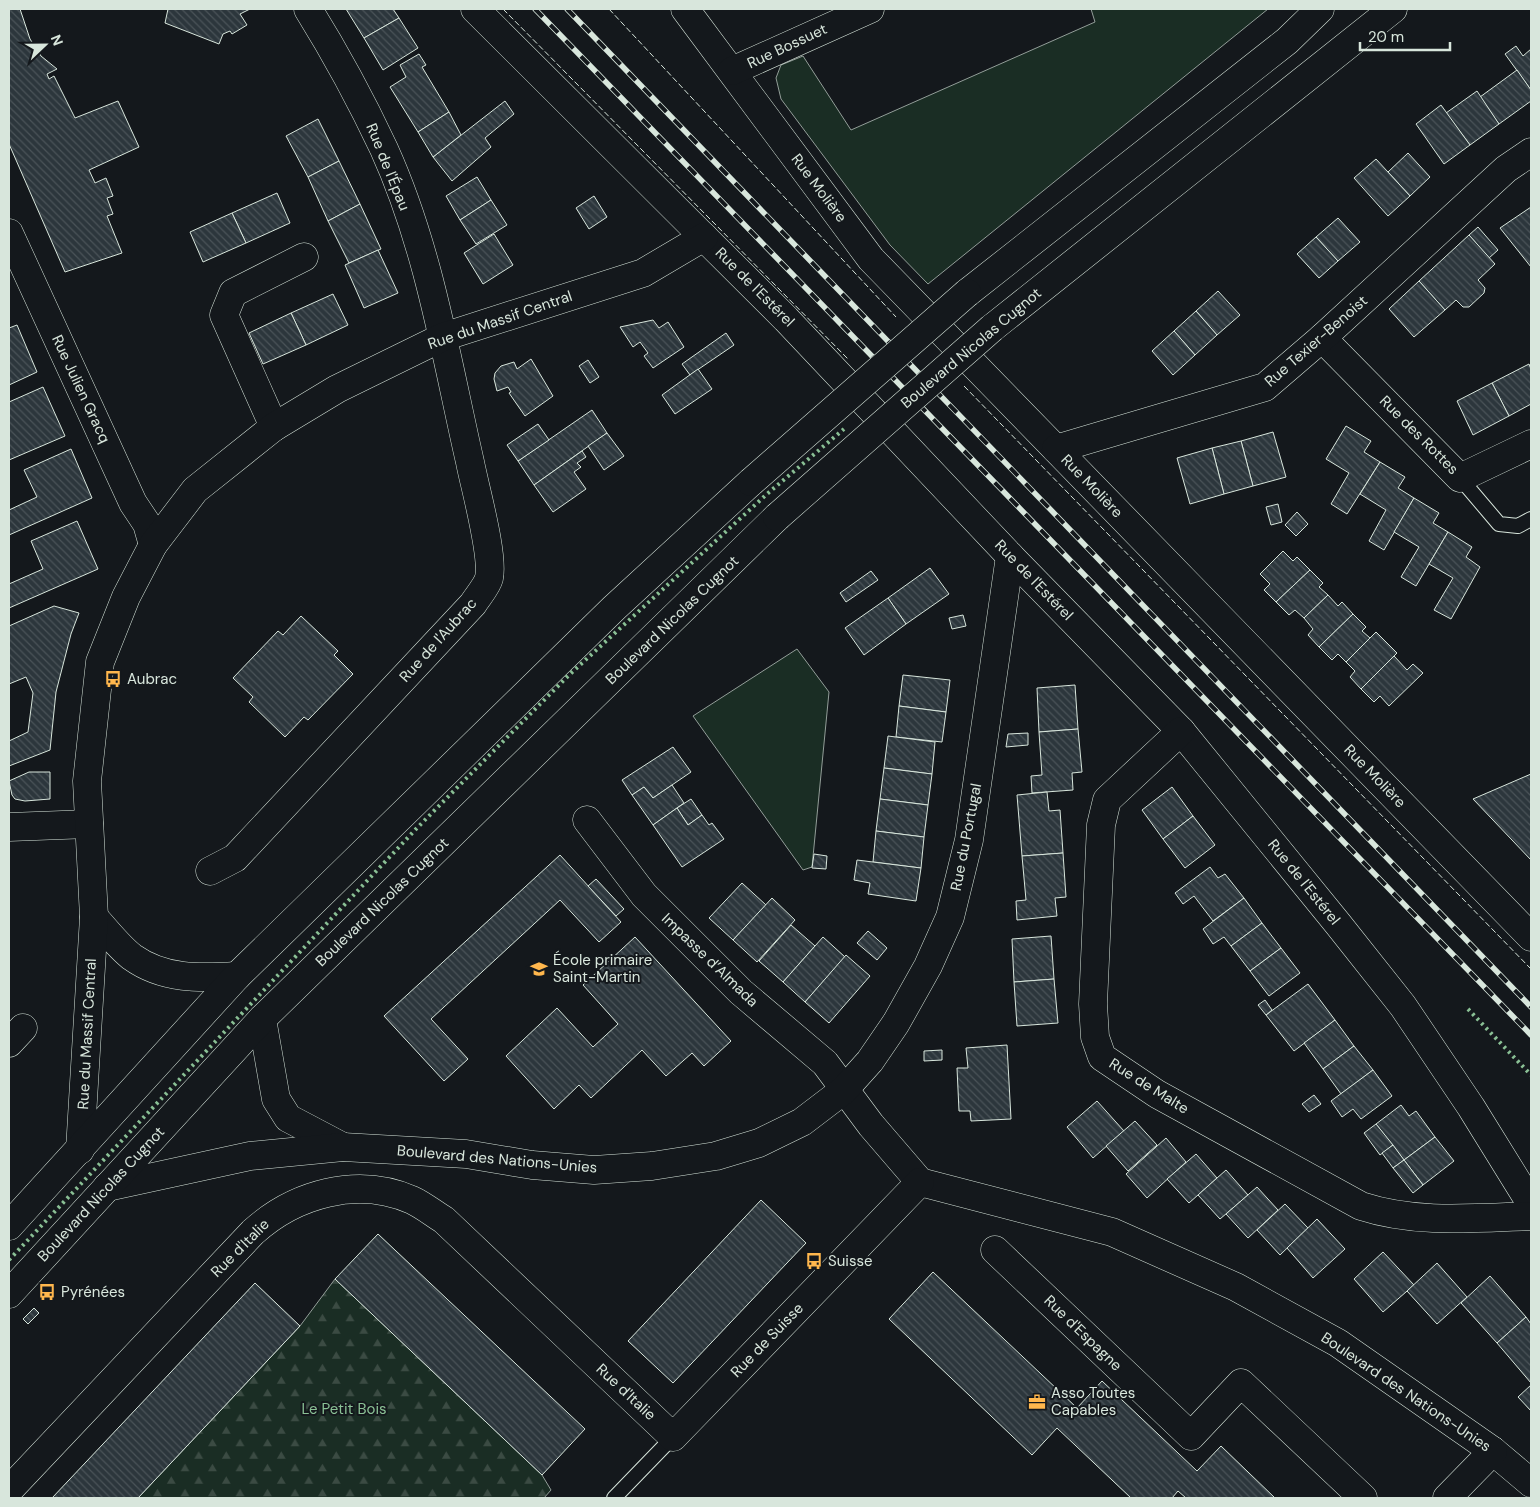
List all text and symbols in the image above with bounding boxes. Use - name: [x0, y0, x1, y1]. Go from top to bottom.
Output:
- street label: Rue Bossuet: [744, 19, 830, 73]
- north arrow: [20, 20, 70, 70]
- scale bar: [1360, 20, 1450, 52]
- text: 20 m: [1368, 27, 1404, 47]
- text: N: [47, 32, 67, 48]
- street label: Rue de l'Épau: [361, 120, 415, 214]
- street label: Rue Molière: [787, 150, 851, 226]
- street label: Rue de l'Estérel: [711, 243, 799, 331]
- street label: Boulevard Nicolas Cugnot: [896, 283, 1046, 413]
- street label: Rue du Massif Central: [425, 286, 575, 354]
- street label: Rue Texier-Benoist: [1260, 291, 1372, 391]
- street label: Rue Julien Gracq: [47, 332, 115, 446]
- street label: Rue des Rottes: [1375, 391, 1463, 479]
- street label: Rue Molière: [1057, 450, 1127, 522]
- street label: Rue de l'Estérel: [990, 535, 1078, 625]
- street label: Boulevard Nicolas Cugnot: [601, 551, 743, 689]
- street label: Rue de l'Aubrac: [395, 594, 481, 686]
- bus stop icon: Aubrac: [103, 669, 123, 689]
- place label: Aubrac: [127, 669, 177, 689]
- street label: Rue Molière: [1340, 740, 1410, 812]
- street label: Rue du Portugal: [946, 782, 986, 892]
- street label: Boulevard Nicolas Cugnot: [311, 833, 453, 971]
- street label: Rue de l'Estérel: [1263, 835, 1345, 929]
- street label: Impasse d’Almada: [657, 909, 763, 1011]
- place label: École primaire Saint-Martin: [553, 950, 652, 987]
- street label: Rue du Massif Central: [73, 958, 101, 1110]
- school or university icon: École primaire Saint-Martin: [529, 959, 549, 979]
- street label: Rue de Malte: [1105, 1054, 1193, 1118]
- street label: Boulevard Nicolas Cugnot: [33, 1122, 169, 1266]
- street label: Boulevard des Nations-Unies: [396, 1140, 598, 1178]
- street label: Rue d'Italie: [206, 1214, 274, 1282]
- bus stop icon: Suisse: [804, 1251, 824, 1271]
- place label: Suisse: [828, 1251, 872, 1271]
- bus stop icon: Pyrénées: [37, 1282, 57, 1302]
- place label: Pyrénées: [61, 1282, 125, 1302]
- street label: Rue d'Espagne: [1040, 1291, 1126, 1375]
- street label: Rue de Suisse: [726, 1298, 808, 1382]
- street label: Boulevard des Nations-Unies: [1317, 1328, 1495, 1456]
- street label: Rue d'Italie: [592, 1359, 660, 1425]
- place label: Asso Toutes Capables: [1051, 1383, 1135, 1420]
- office icon: Asso Toutes Capables: [1027, 1392, 1047, 1412]
- park label: Le Petit Bois: [301, 1399, 387, 1419]

